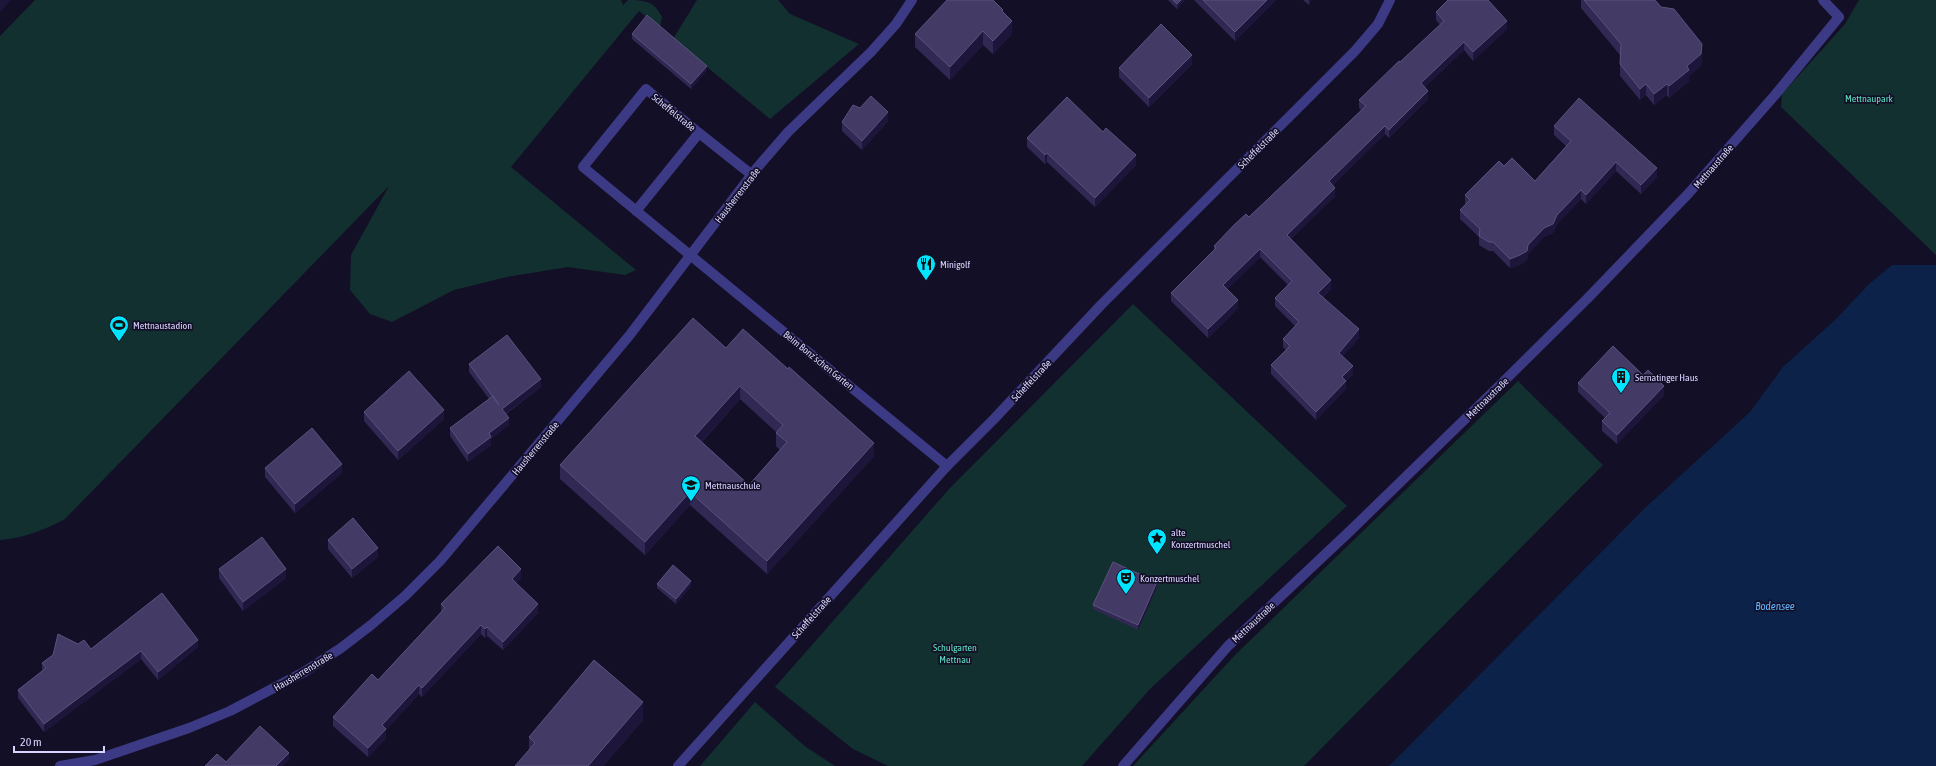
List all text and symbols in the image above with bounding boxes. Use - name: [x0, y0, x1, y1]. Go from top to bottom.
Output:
- street label: Scheffelstraße: [650, 91, 698, 134]
- park label: Mettnaupark: [1845, 93, 1894, 104]
- street label: Scheffelstraße: [1236, 125, 1281, 171]
- street label: Mettnaustraße: [1691, 142, 1736, 190]
- street label: Hausherrenstraße: [713, 165, 762, 225]
- restaurant icon: Minigolf: [915, 253, 937, 281]
- place label: Minigolf: [940, 259, 971, 270]
- sports icon: Mettnaustadion: [108, 314, 130, 342]
- place label: Mettnaustadion: [133, 320, 192, 331]
- street label: Beim Bonz´schen Garten: [781, 329, 856, 392]
- street label: Scheffelstraße: [1009, 357, 1054, 403]
- building icon: Sernatinger Haus: [1610, 366, 1632, 394]
- place label: Sernatinger Haus: [1635, 372, 1698, 383]
- street label: Mettnaustraße: [1464, 375, 1511, 421]
- street label: Hausherrenstraße: [510, 419, 561, 477]
- school or university icon: Mettnauschule: [680, 474, 702, 502]
- place label: Mettnauschule: [705, 480, 761, 491]
- place icon: alte Konzertmuschel: [1146, 527, 1168, 555]
- place label: alte Konzertmuschel: [1171, 527, 1231, 550]
- theatre icon: Konzertmuschel: [1115, 567, 1137, 595]
- place label: Konzertmuschel: [1140, 573, 1200, 584]
- street label: Scheffelstraße: [790, 594, 833, 641]
- street label: Mettnaustraße: [1230, 599, 1277, 645]
- water label: Bodensee: [1755, 600, 1795, 612]
- park label: Schulgarten Mettnau: [933, 642, 977, 665]
- street label: Hausherrenstraße: [272, 649, 335, 693]
- scale bar: [14, 728, 104, 754]
- text: 20 m: [20, 735, 42, 749]

